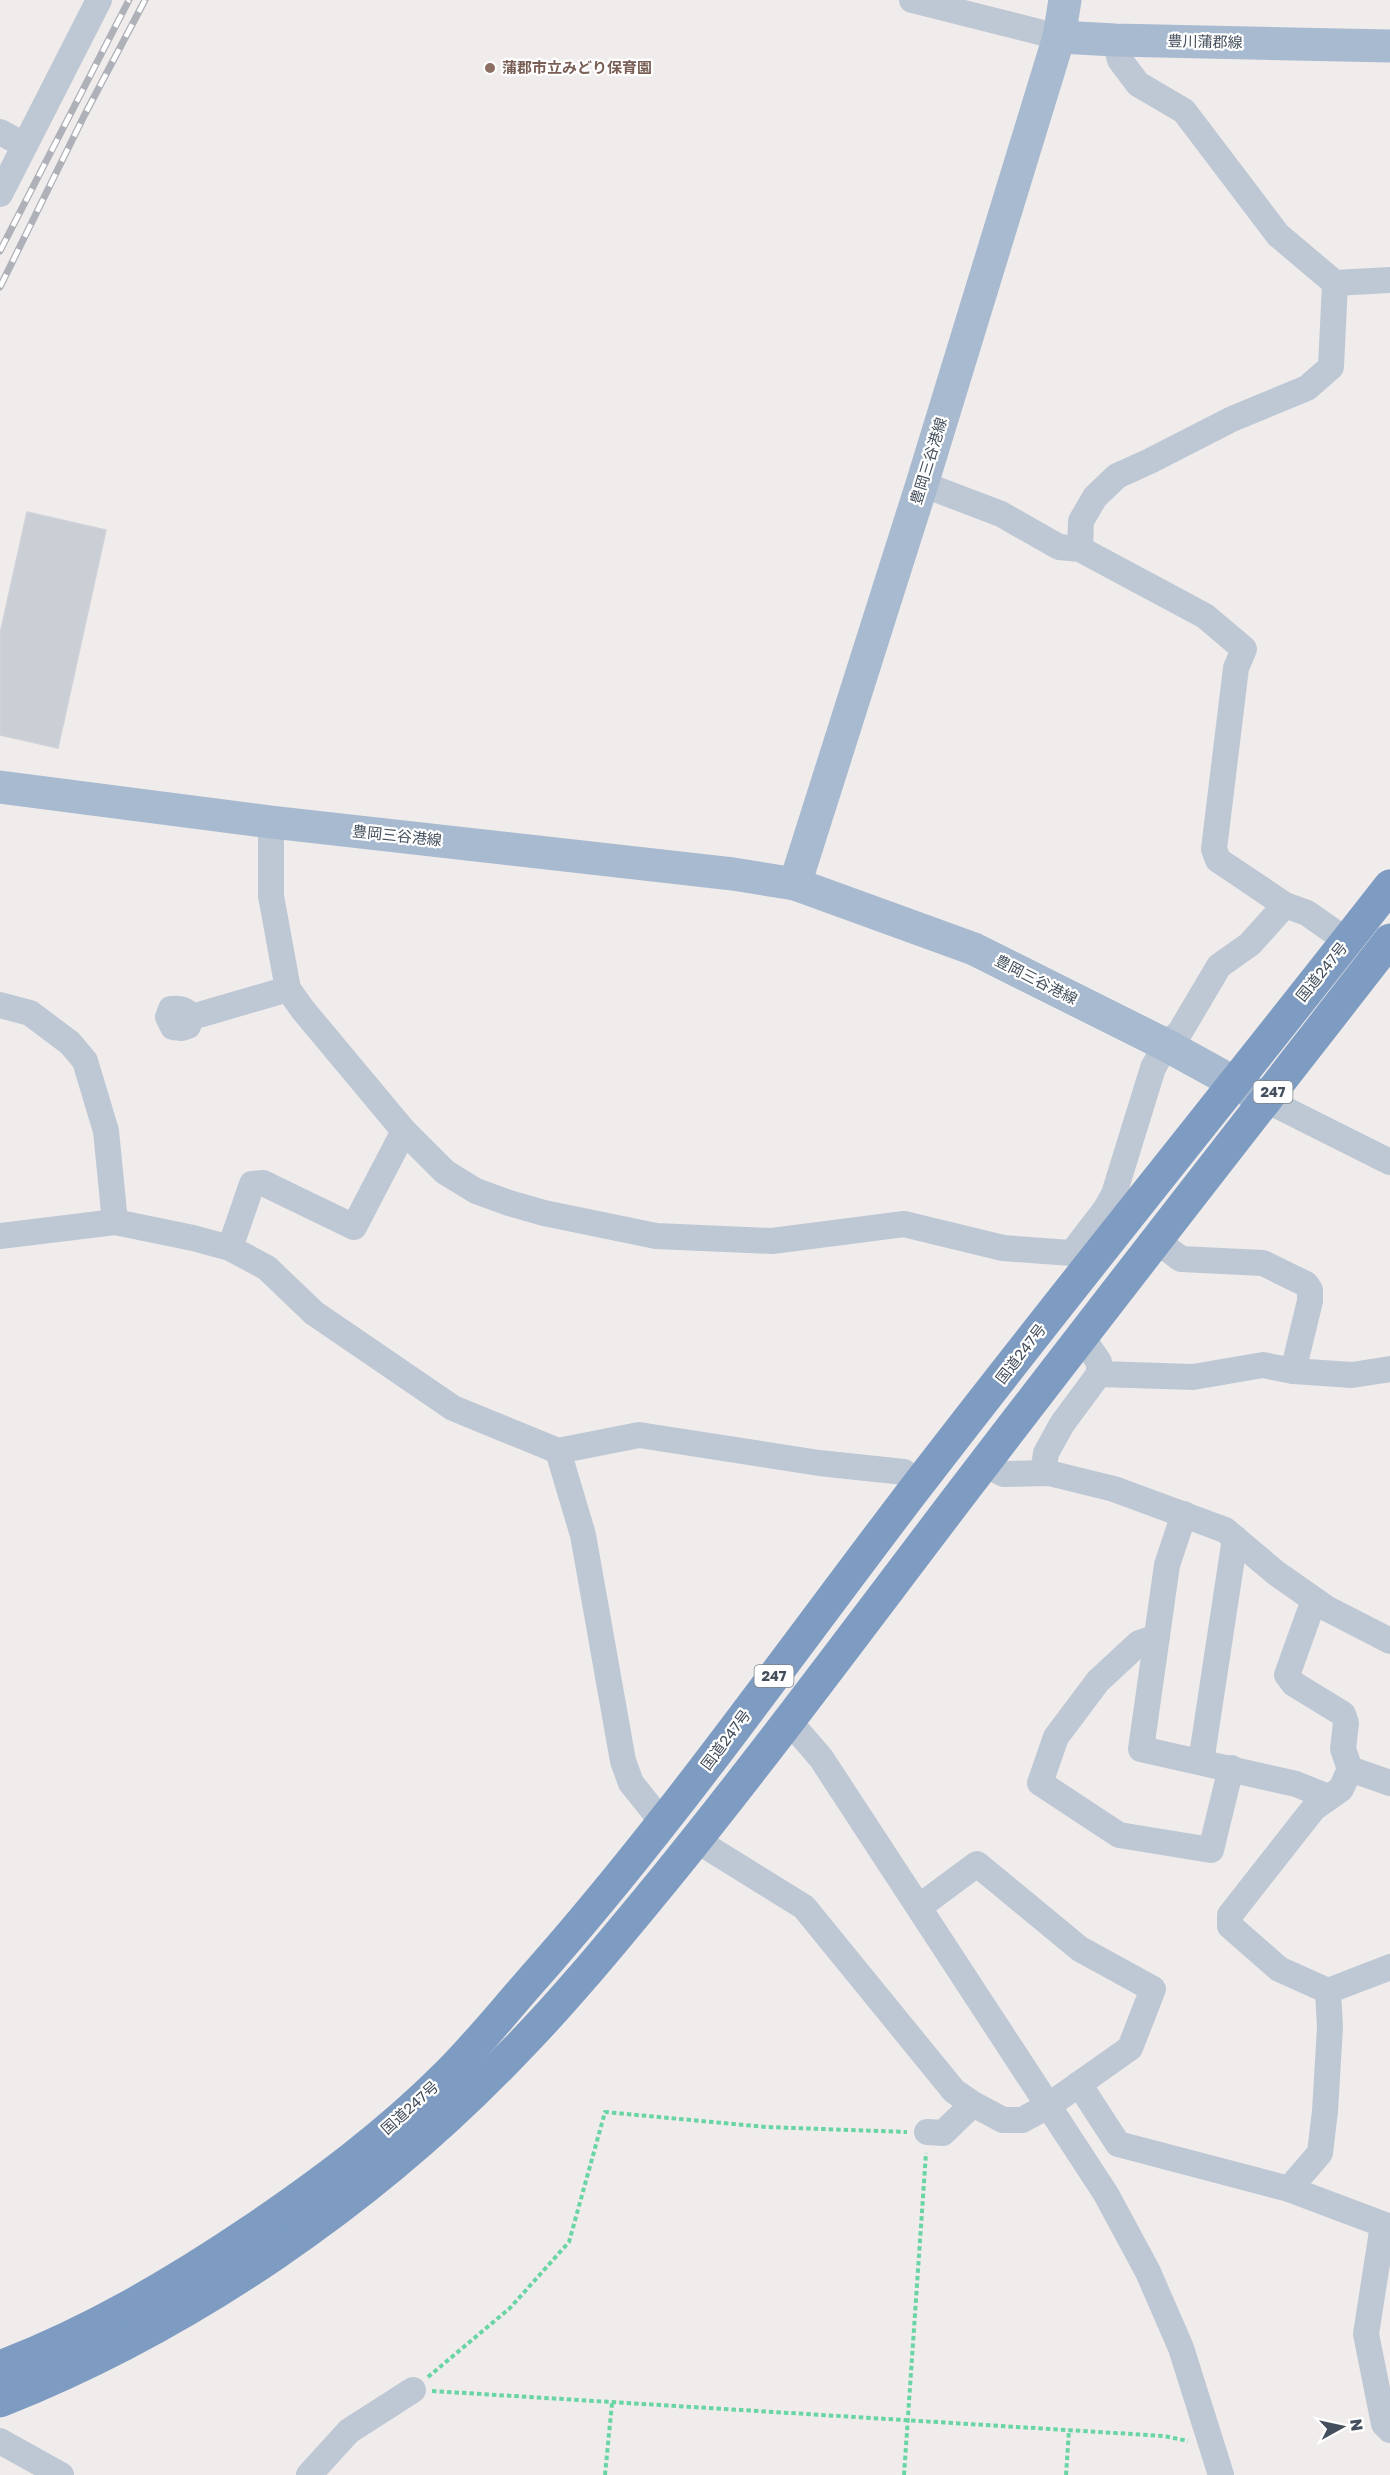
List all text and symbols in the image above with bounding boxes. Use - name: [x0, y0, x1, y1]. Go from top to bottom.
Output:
- street label: 豊川蒲郡線: [1167, 31, 1243, 51]
- place label: 蒲郡市立みどり保育園: [502, 58, 652, 76]
- marker: 蒲郡市立みどり保育園: [483, 61, 497, 75]
- street label: 豊岡三谷港線: [906, 415, 950, 506]
- street label: 豊岡三谷港線: [351, 821, 443, 849]
- street label: 国道247号: [1292, 938, 1350, 1005]
- street label: 豊岡三谷港線: [992, 951, 1081, 1008]
- road number: 247: [1254, 1081, 1292, 1103]
- street label: 国道247号: [991, 1320, 1049, 1387]
- road number: 247: [754, 1665, 794, 1687]
- street label: 国道247号: [697, 1706, 754, 1773]
- street label: 国道247号: [377, 2077, 442, 2138]
- north arrow: [1312, 2397, 1372, 2457]
- text: N: [1346, 2417, 1368, 2432]

